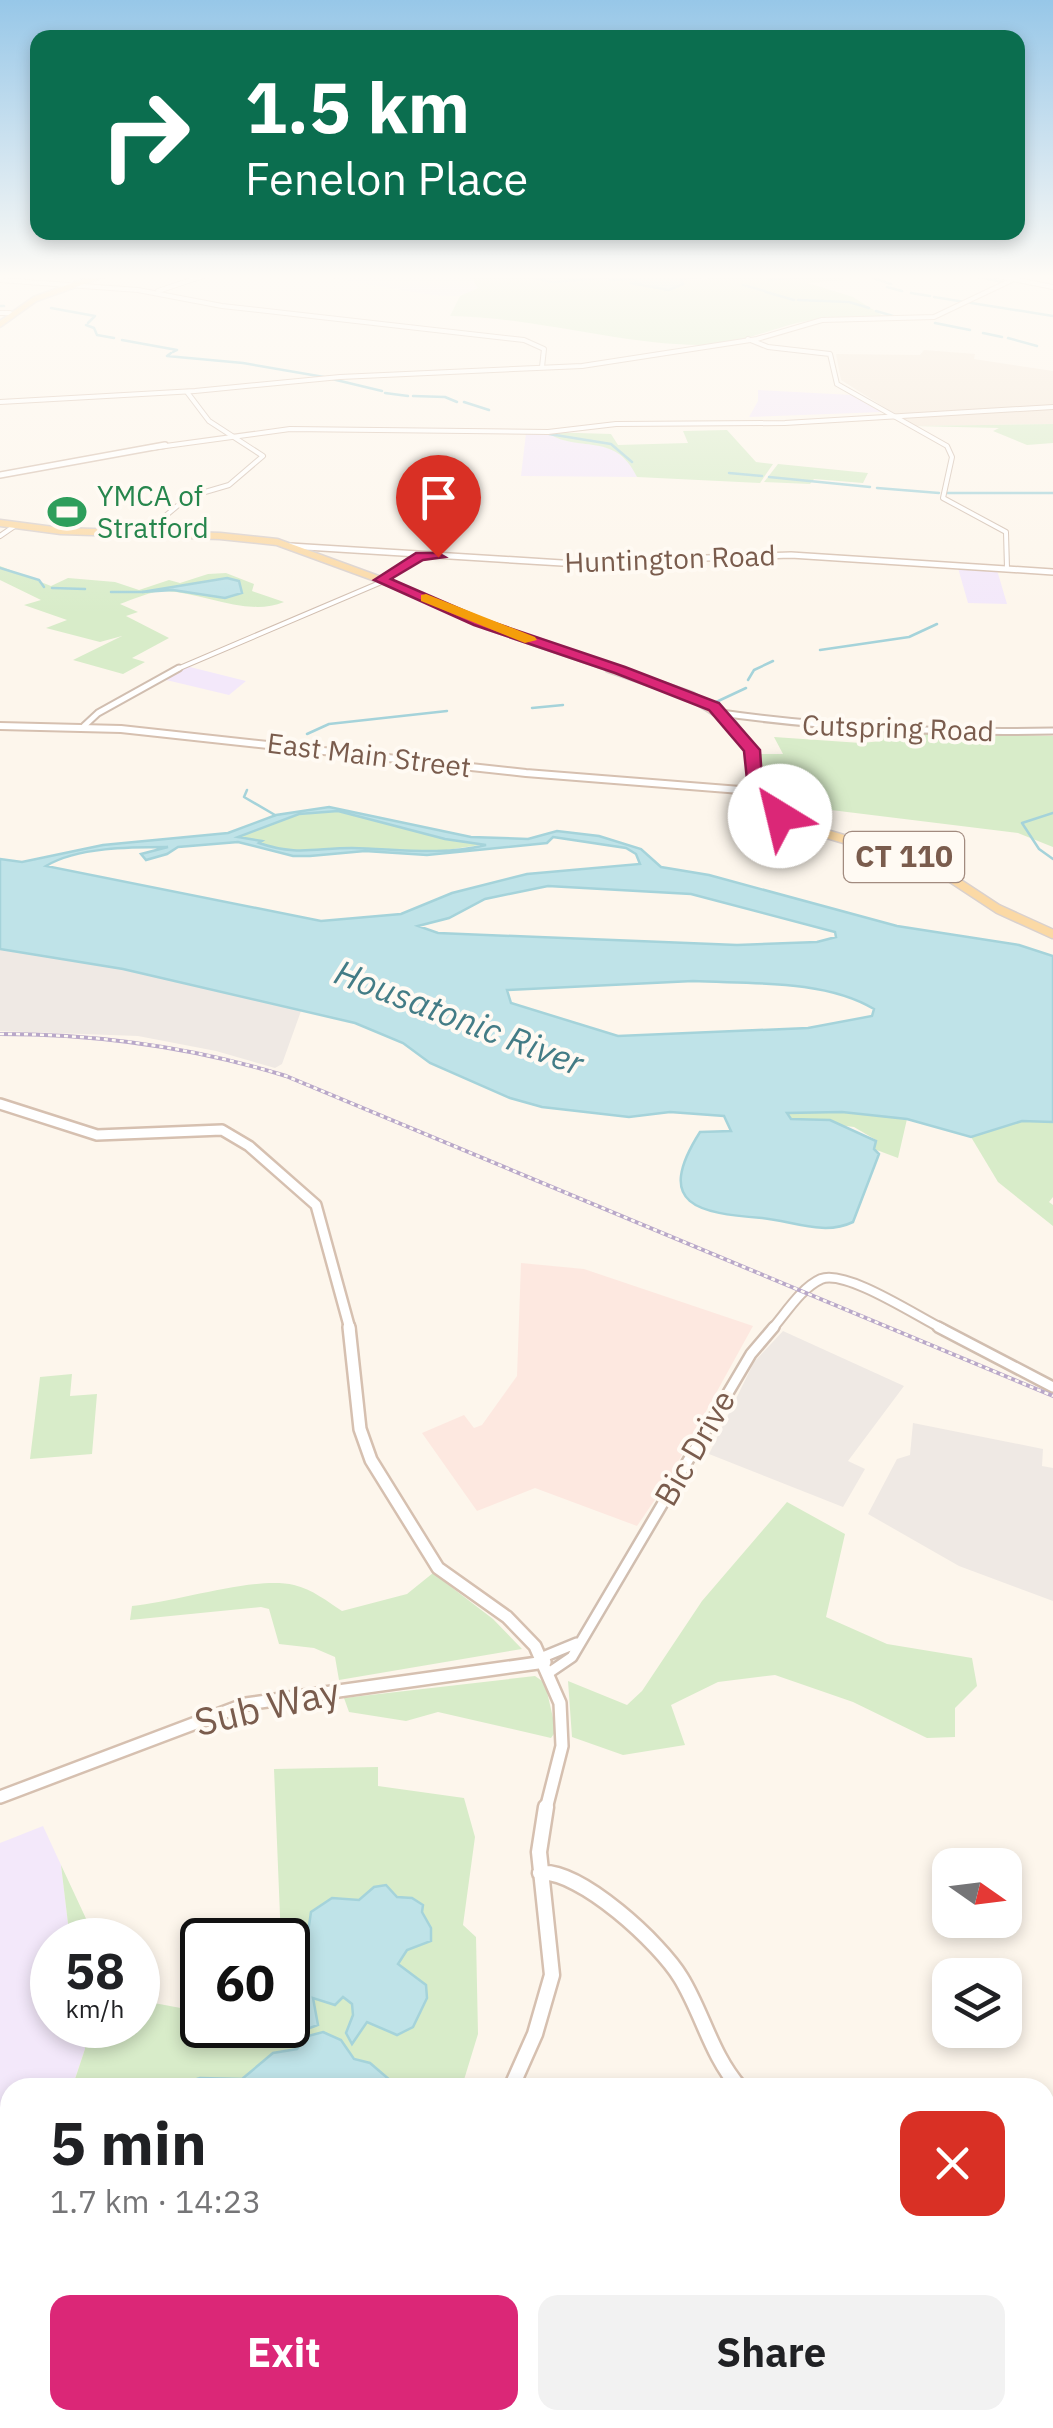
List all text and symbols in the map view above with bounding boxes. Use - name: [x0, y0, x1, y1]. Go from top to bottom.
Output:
- text: 1.5 km: [245, 61, 470, 152]
- icon: right: [80, 70, 210, 200]
- text: Fenelon Place: [245, 149, 528, 207]
- pin: [396, 455, 481, 558]
- icon: arrive: [411, 470, 466, 525]
- place label: YMCA of Stratford: [97, 477, 209, 546]
- sports icon: YMCA of Stratford: [46, 491, 88, 533]
- street label: Huntington Road: [564, 536, 776, 581]
- street label: Cutspring Road: [801, 706, 995, 749]
- street label: East Main Street: [265, 724, 473, 785]
- position arrow: [728, 764, 832, 868]
- road number: CT 110: [844, 832, 964, 882]
- water label: Housatonic River: [328, 948, 591, 1086]
- street label: Bic Drive: [644, 1382, 744, 1513]
- street label: Sub Way: [189, 1665, 344, 1746]
- north arrow: [932, 1848, 1022, 1938]
- map controls: [932, 1848, 1022, 2048]
- speed limit sign: 60: [180, 1918, 310, 2048]
- text: 58: [65, 1938, 125, 2003]
- button: layers: [932, 1958, 1022, 2048]
- text: km/h: [66, 1992, 124, 2025]
- text: 5 min: [50, 2103, 207, 2182]
- button: close: [900, 2111, 1005, 2216]
- text: 1.7 km · 14:23: [50, 2180, 261, 2222]
- button: Exit: [50, 2295, 518, 2410]
- button: Share: [538, 2295, 1005, 2410]

